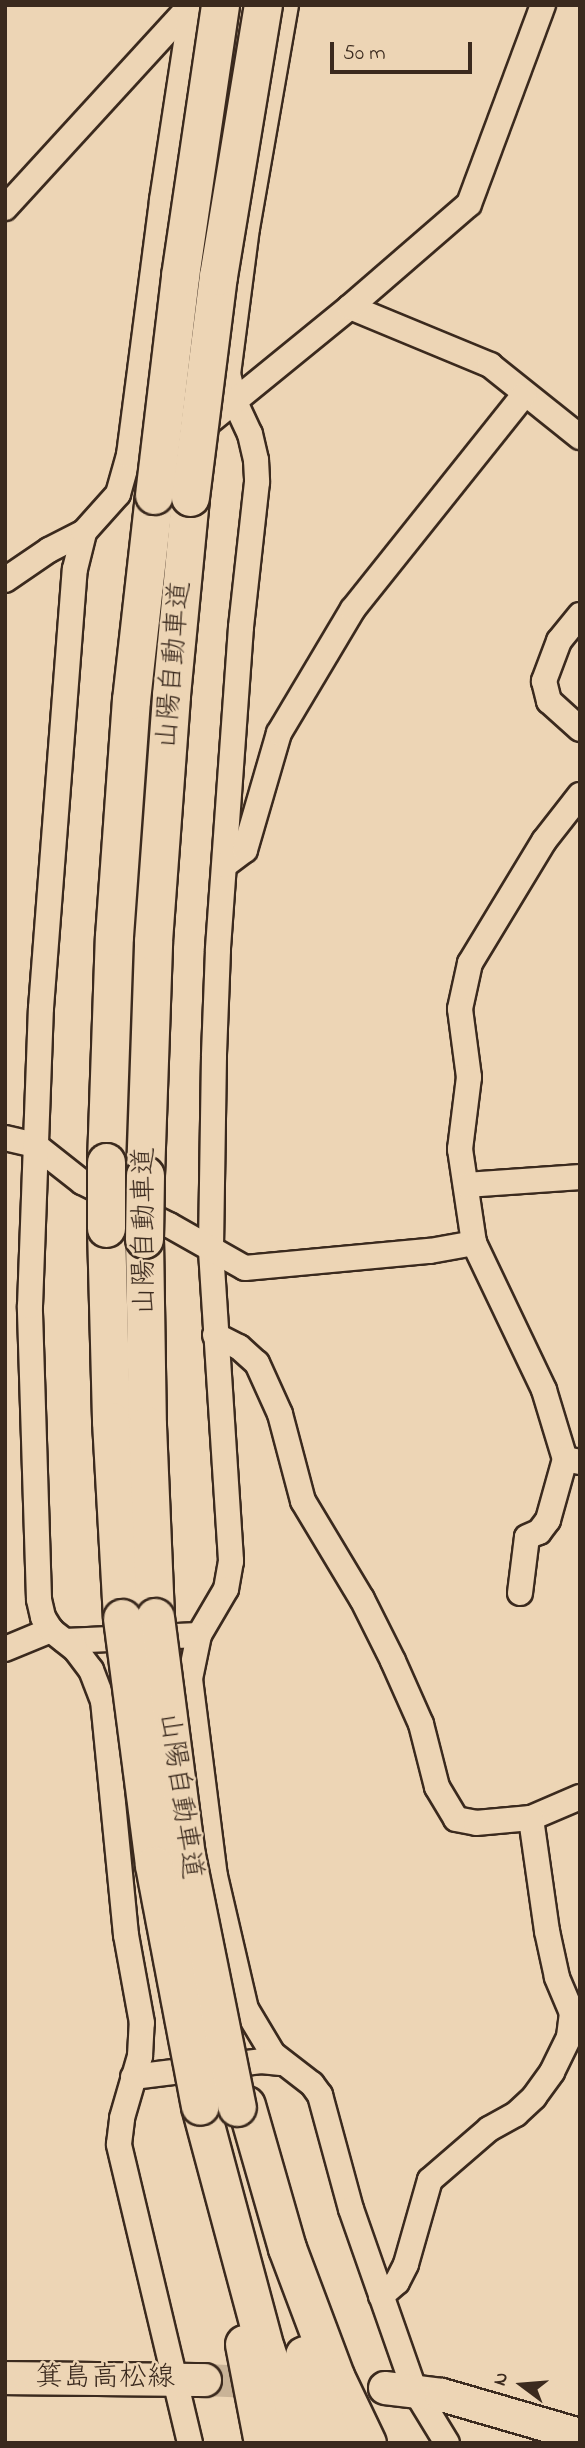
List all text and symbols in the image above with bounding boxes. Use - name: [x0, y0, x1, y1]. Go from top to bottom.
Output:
- scale bar: [333, 28, 475, 72]
- text: 50 m: [343, 39, 386, 69]
- street label: 山陽自動車道: [151, 580, 199, 750]
- street label: 山陽自動車道: [129, 1147, 163, 1315]
- street label: 山陽自動車道: [151, 1710, 207, 1882]
- north arrow: [487, 2350, 557, 2420]
- street label: 箕島高松線: [35, 2362, 175, 2396]
- text: N: [487, 2369, 516, 2389]

